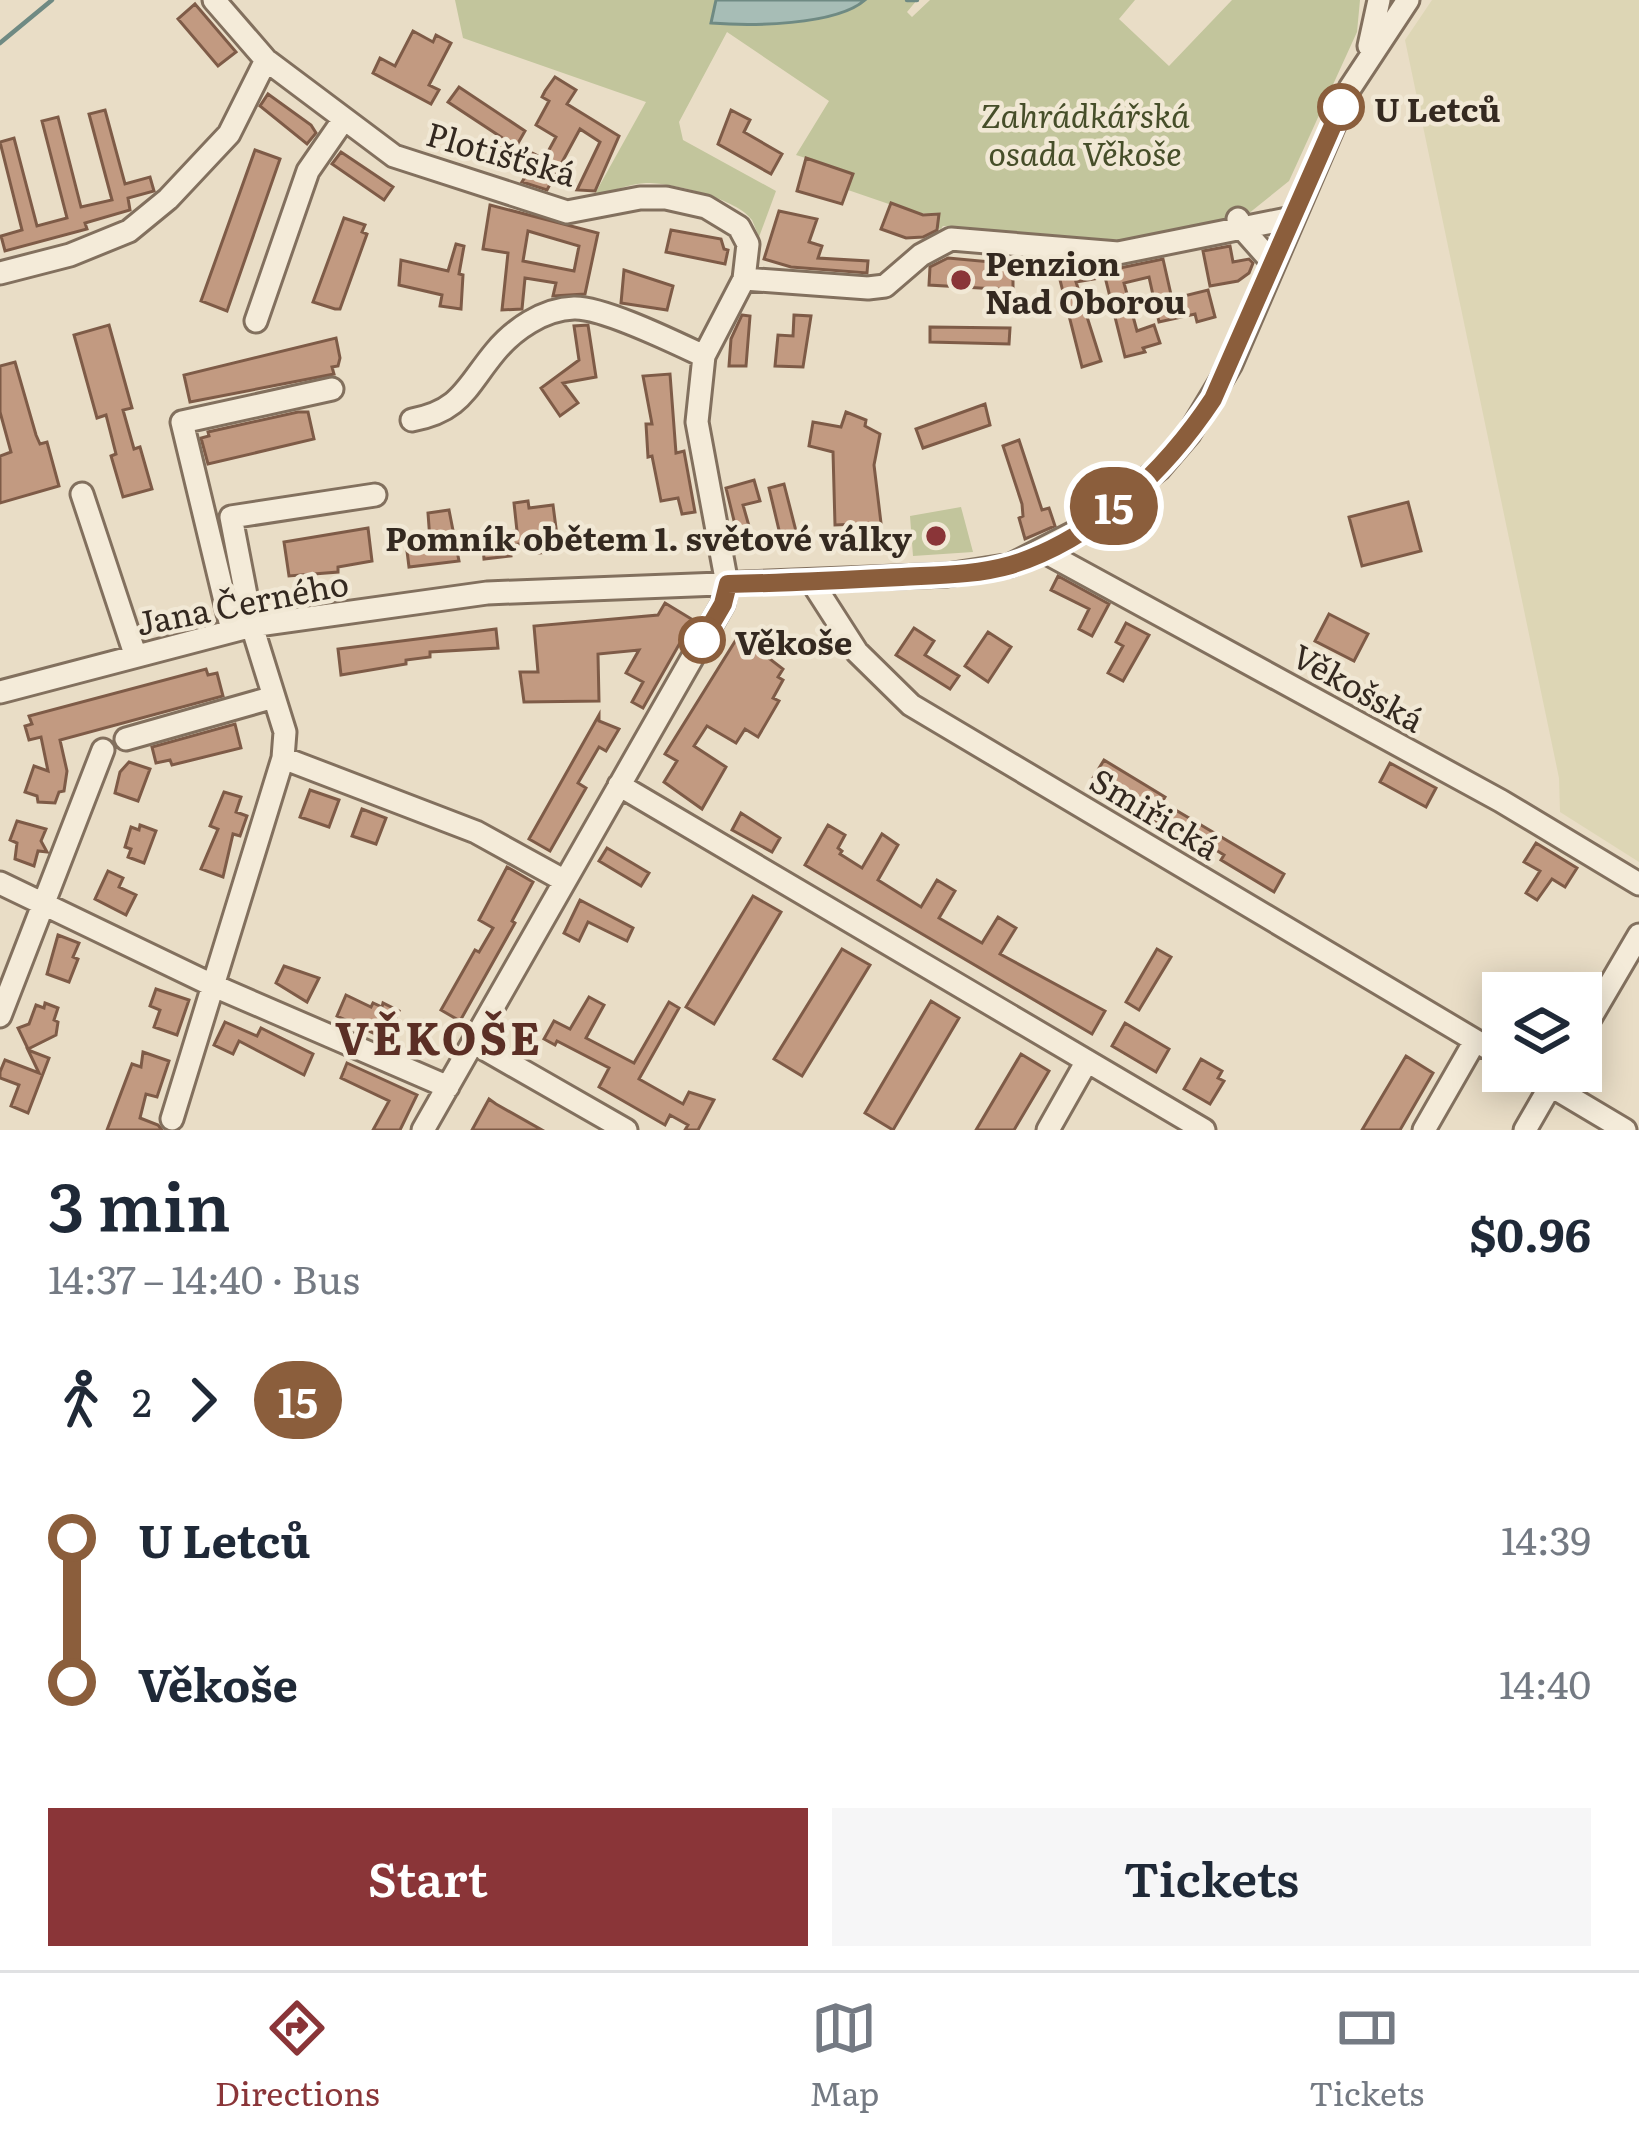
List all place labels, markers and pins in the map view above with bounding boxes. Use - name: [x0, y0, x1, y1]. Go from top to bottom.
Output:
- place label: U Letců: [1374, 83, 1501, 132]
- marker: U Letců: [1319, 85, 1363, 129]
- place label: Penzion Nad Oborou: [985, 237, 1186, 324]
- marker: Penzion Nad Oborou: [948, 267, 974, 293]
- place label: Pomník obětem 1. světové války: [385, 512, 913, 561]
- marker: Pomník obětem 1. světové války: [923, 523, 949, 549]
- place label: Věkoše: [735, 616, 852, 665]
- marker: Věkoše: [680, 618, 724, 662]

